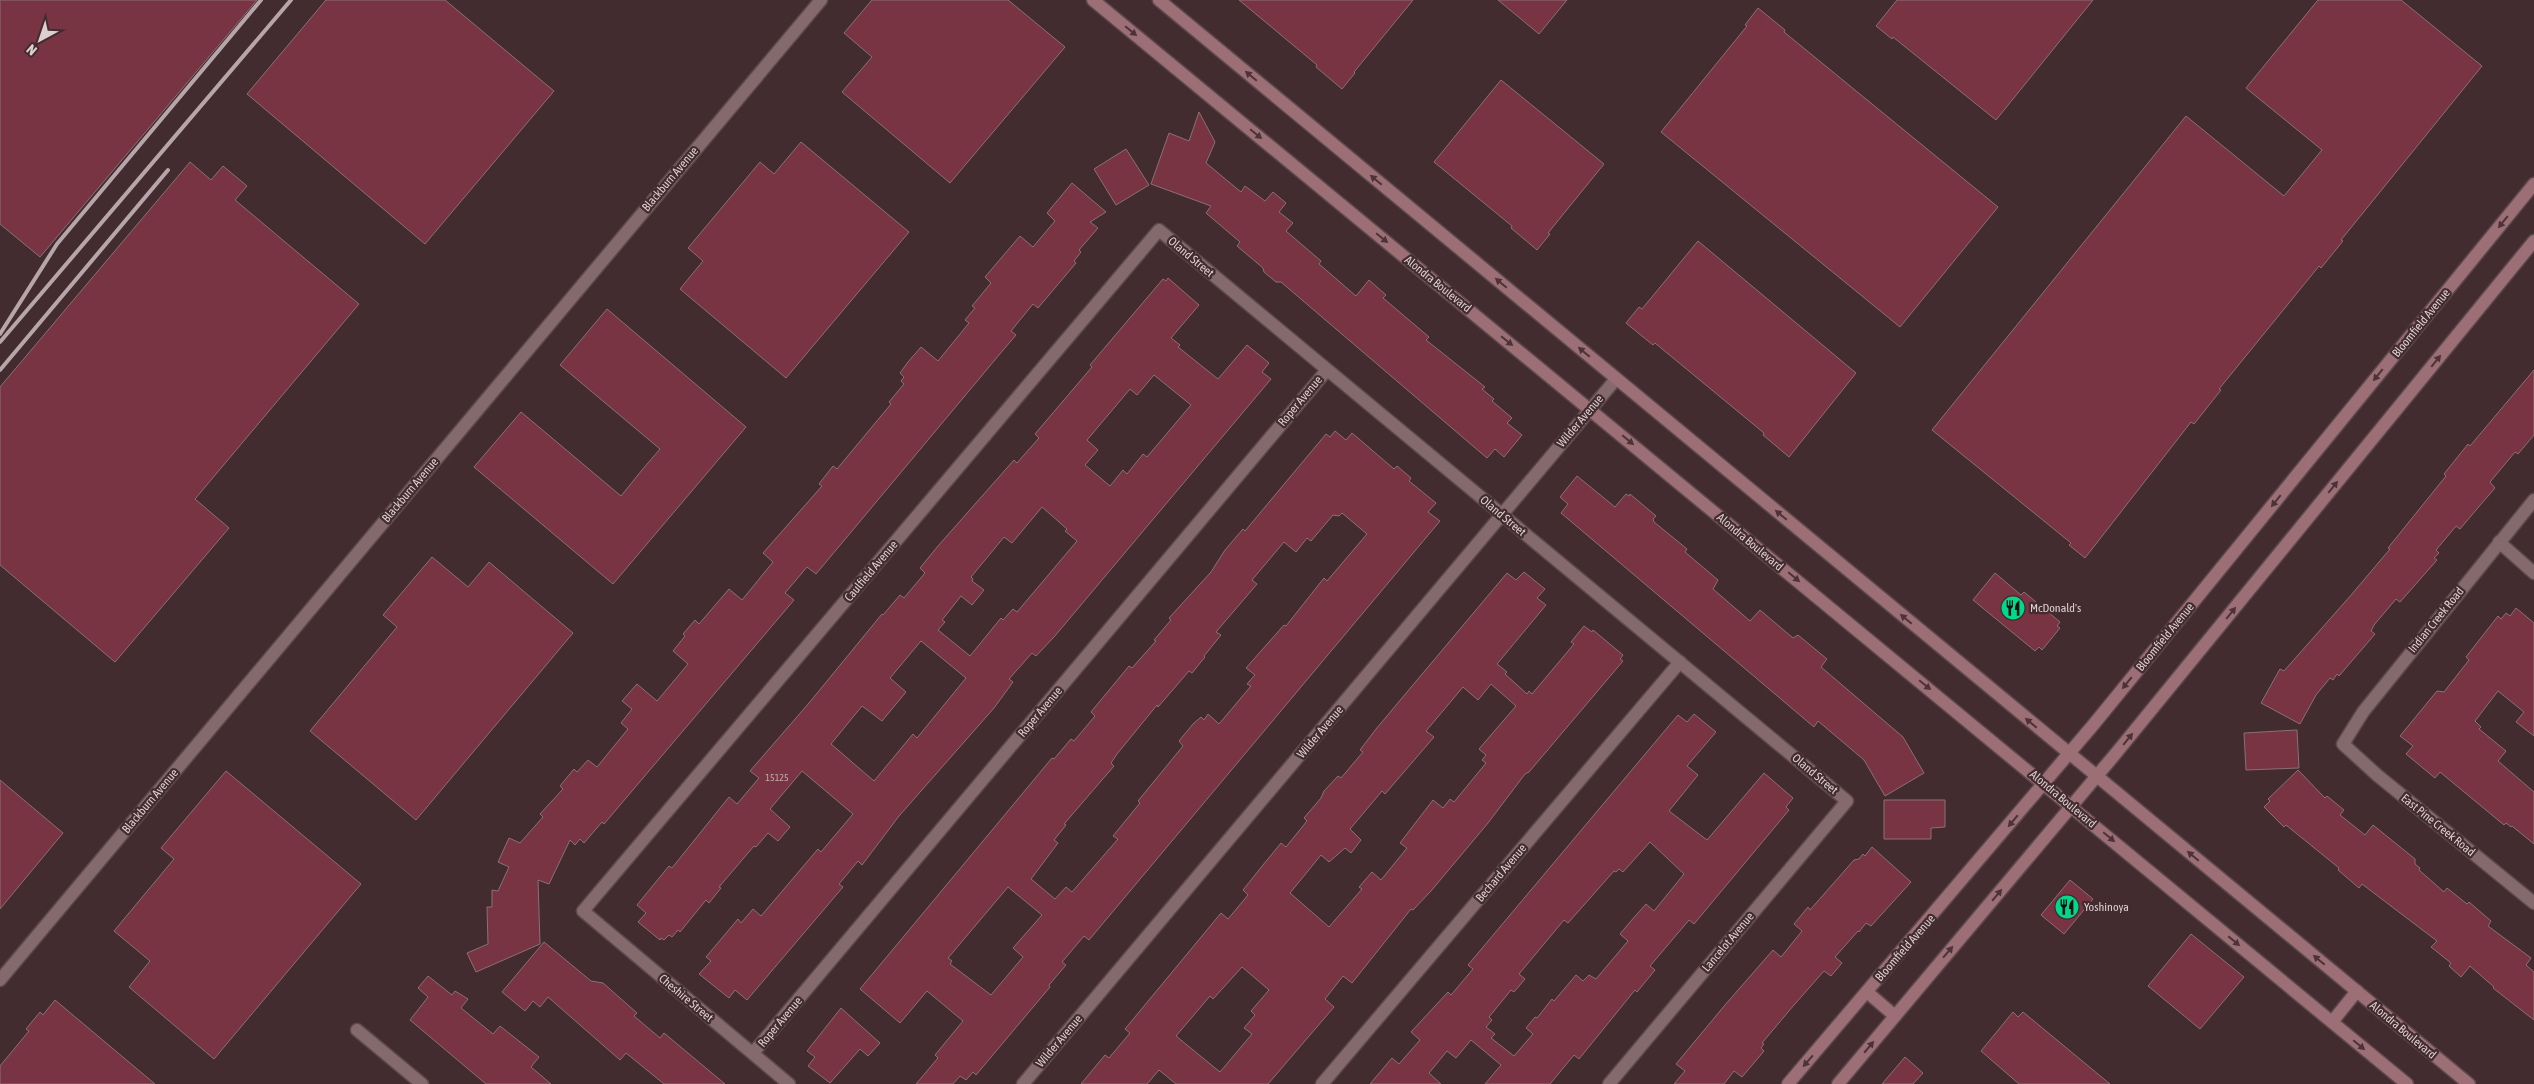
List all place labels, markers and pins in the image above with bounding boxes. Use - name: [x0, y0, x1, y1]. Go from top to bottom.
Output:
- restaurant icon: McDonald's: [2000, 595, 2026, 621]
- place label: McDonald's: [2030, 601, 2081, 615]
- restaurant icon: Yoshinoya: [2054, 894, 2080, 920]
- place label: Yoshinoya: [2084, 900, 2129, 914]

